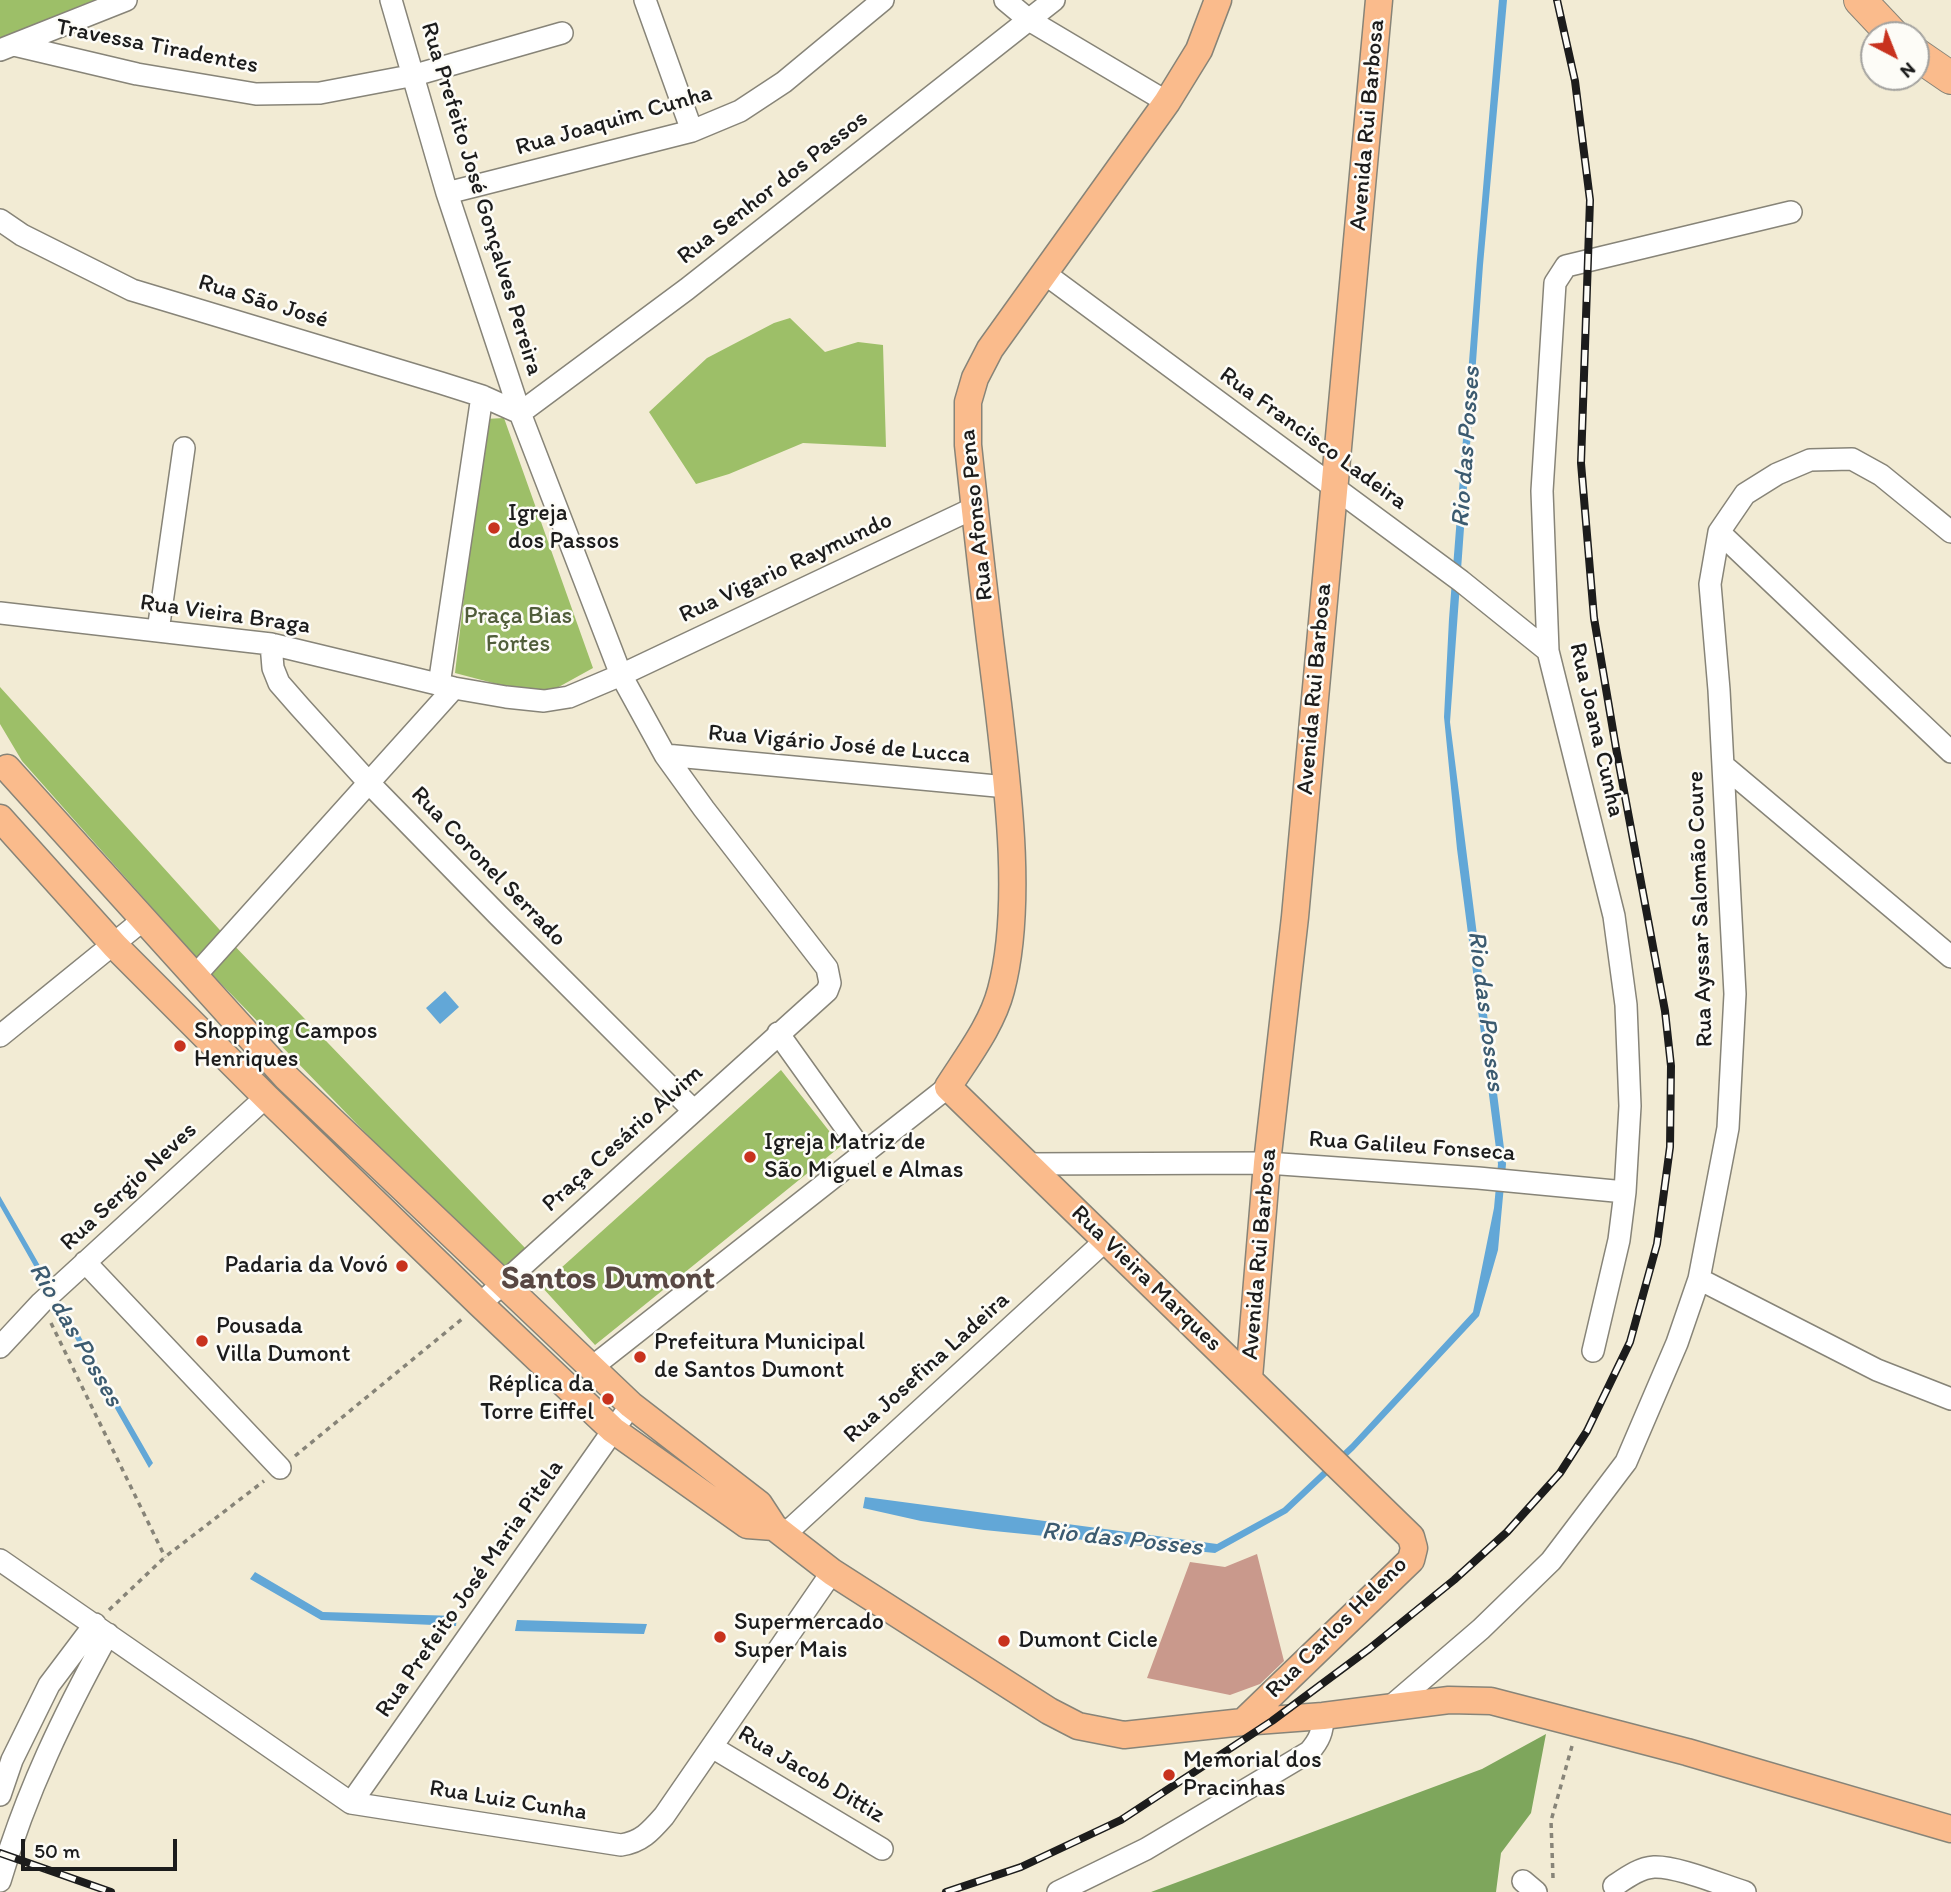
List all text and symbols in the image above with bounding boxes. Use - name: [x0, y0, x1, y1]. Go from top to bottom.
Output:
- street label: Travessa Tiradentes: [53, 13, 261, 81]
- street label: Avenida Rui Barbosa: [1344, 18, 1392, 232]
- street label: Rua Prefeito José Gonçalves Pereira: [413, 19, 549, 379]
- north arrow: [1860, 21, 1930, 91]
- text: N: [1896, 58, 1921, 83]
- street label: Rua Joaquim Cunha: [512, 79, 716, 163]
- street label: Rua Senhor dos Passos: [672, 105, 874, 271]
- street label: Rua São José: [195, 269, 331, 335]
- street label: Rua Francisco Ladeira: [1213, 361, 1413, 517]
- water label: Rio das Posses: [1446, 365, 1488, 529]
- street label: Rua Afonso Pena: [954, 428, 1000, 602]
- place label: Igreja dos Passos: [508, 500, 619, 556]
- street label: Rua Vigario Raymundo: [675, 506, 897, 630]
- marker: Igreja dos Passos: [486, 520, 502, 536]
- street label: Avenida Rui Barbosa: [1291, 582, 1339, 796]
- street label: Rua Vieira Braga: [138, 589, 312, 641]
- park label: Praça Bias Fortes: [464, 603, 572, 659]
- street label: Rua Joana Cunha: [1562, 640, 1630, 820]
- street label: Rua Vigário José de Lucca: [707, 719, 971, 771]
- street label: Rua Ayssar Salomão Coure: [1682, 770, 1720, 1048]
- street label: Rua Coronel Serrado: [404, 781, 572, 953]
- water label: Rio das Posses: [1460, 929, 1510, 1093]
- place label: Shopping Campos Henriques: [194, 1018, 377, 1074]
- marker: Shopping Campos Henriques: [172, 1038, 188, 1054]
- street label: Praça Cesário Alvim: [537, 1059, 709, 1219]
- street label: Rua Sergio Neves: [55, 1116, 203, 1258]
- street label: Rua Galileu Fonseca: [1308, 1125, 1516, 1169]
- place label: Igreja Matriz de São Miguel e Almas: [764, 1129, 963, 1185]
- street label: Avenida Rui Barbosa: [1236, 1147, 1284, 1361]
- marker: Igreja Matriz de São Miguel e Almas: [742, 1149, 758, 1165]
- street label: Rua Vieira Marques: [1064, 1200, 1228, 1358]
- place label: Padaria da Vovó: [224, 1252, 388, 1280]
- water label: Rio das Posses: [21, 1257, 129, 1413]
- marker: Padaria da Vovó: [394, 1258, 410, 1274]
- district label: Santos Dumont: [501, 1261, 715, 1299]
- street label: Rua Josefina Ladeira: [838, 1286, 1016, 1450]
- place label: Pousada Villa Dumont: [216, 1313, 350, 1369]
- place label: Prefeitura Municipal de Santos Dumont: [654, 1329, 865, 1385]
- marker: Pousada Villa Dumont: [194, 1333, 210, 1349]
- marker: Prefeitura Municipal de Santos Dumont: [632, 1349, 648, 1365]
- place label: Réplica da Torre Eiffel: [480, 1371, 594, 1427]
- marker: Réplica da Torre Eiffel: [600, 1391, 616, 1407]
- street label: Rua Prefeito José Maria Pitela: [370, 1454, 570, 1724]
- water label: Rio das Posses: [1040, 1516, 1204, 1564]
- street label: Rua Carlos Heleno: [1260, 1551, 1414, 1705]
- place label: Supermercado Super Mais: [734, 1609, 884, 1665]
- place label: Dumont Cicle: [1018, 1627, 1158, 1655]
- marker: Supermercado Super Mais: [712, 1629, 728, 1645]
- marker: Dumont Cicle: [996, 1633, 1012, 1649]
- street label: Rua Jacob Dittiz: [732, 1720, 890, 1830]
- place label: Memorial dos Pracinhas: [1183, 1747, 1322, 1803]
- marker: Memorial dos Pracinhas: [1161, 1767, 1177, 1783]
- street label: Rua Luiz Cunha: [427, 1774, 589, 1828]
- scale bar: [24, 1826, 180, 1870]
- text: 50 m: [34, 1838, 80, 1863]

